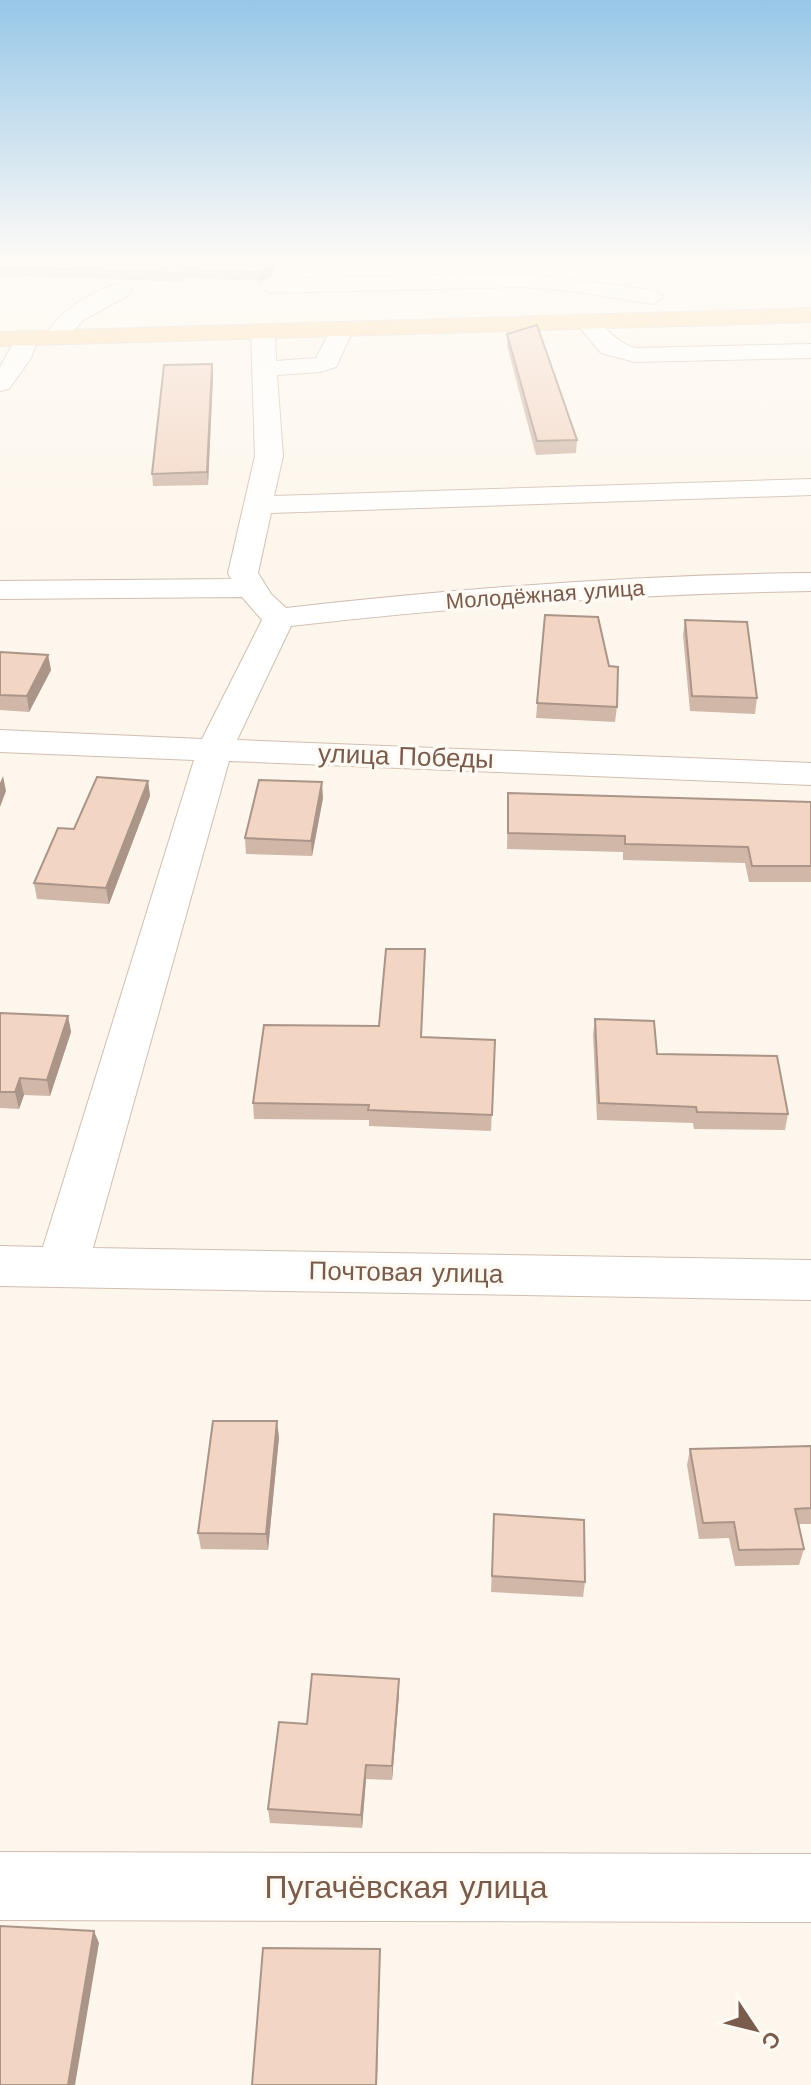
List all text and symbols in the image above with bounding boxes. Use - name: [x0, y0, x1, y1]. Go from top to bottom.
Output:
- street label: Молодёжная улица: [445, 575, 646, 614]
- street label: улица Победы: [318, 738, 494, 774]
- street label: Почтовая улица: [308, 1255, 504, 1289]
- street label: Пугачёвская улица: [265, 1868, 548, 1906]
- north arrow: [715, 1989, 795, 2069]
- text: С: [756, 2027, 786, 2054]

